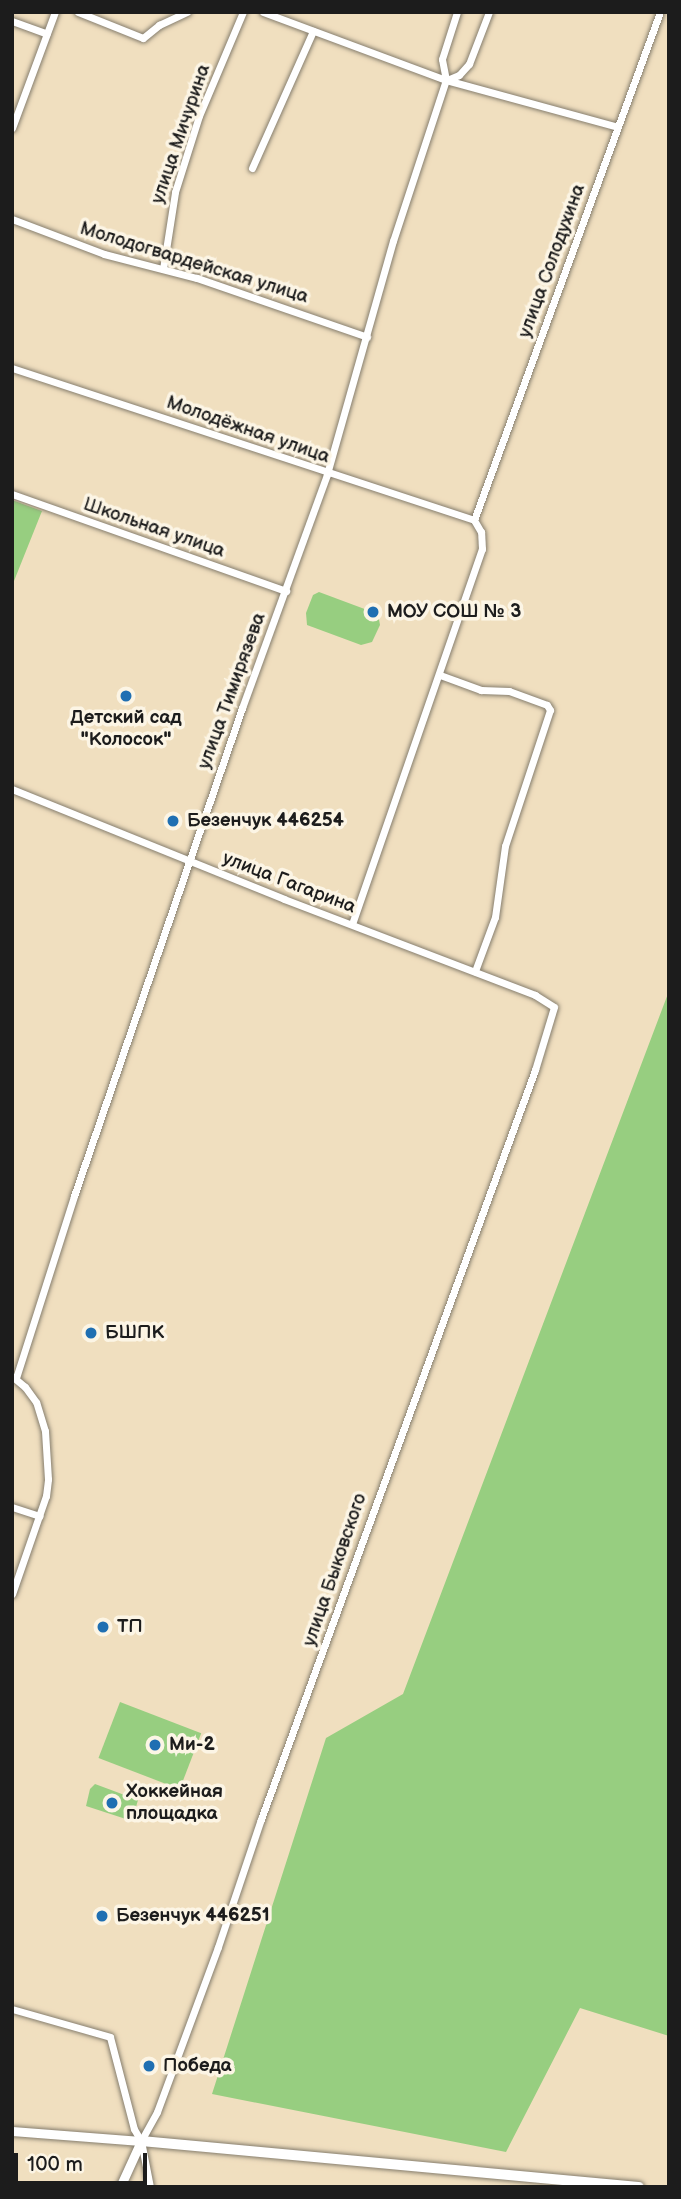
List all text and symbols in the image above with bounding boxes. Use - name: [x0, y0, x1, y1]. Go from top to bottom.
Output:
- street label: улица Мичурина: [146, 61, 216, 207]
- street label: улица Солодухина: [514, 181, 590, 341]
- street label: Молодогвардейская улица: [77, 217, 311, 309]
- street label: Молодёжная улица: [163, 391, 333, 469]
- street label: Школьная улица: [80, 493, 228, 563]
- place label: МОУ СОШ № 3: [387, 601, 521, 623]
- marker: МОУ СОШ № 3: [365, 604, 381, 620]
- street label: улица Тимирязева: [193, 610, 271, 772]
- marker: Детский сад "Колосок": [118, 688, 134, 704]
- place label: Детский сад "Колосок": [70, 707, 182, 751]
- place label: Безенчук 446254: [187, 810, 344, 832]
- marker: Безенчук 446254: [165, 813, 181, 829]
- street label: улица Гагарина: [219, 847, 359, 919]
- place label: БШПК: [105, 1322, 164, 1344]
- marker: БШПК: [83, 1325, 99, 1341]
- street label: улица Быковского: [298, 1491, 372, 1649]
- place label: ТП: [117, 1616, 143, 1638]
- marker: ТП: [95, 1619, 111, 1635]
- place label: Ми-2: [169, 1734, 215, 1756]
- marker: Ми-2: [147, 1737, 163, 1753]
- place label: Хоккейная площадка: [126, 1781, 223, 1825]
- marker: Хоккейная площадка: [104, 1795, 120, 1811]
- place label: Безенчук 446251: [116, 1905, 270, 1927]
- marker: Безенчук 446251: [94, 1908, 110, 1924]
- place label: Победа: [163, 2055, 232, 2077]
- marker: Победа: [141, 2058, 157, 2074]
- scale bar: [18, 2140, 150, 2184]
- text: 100 m: [27, 2152, 83, 2177]

